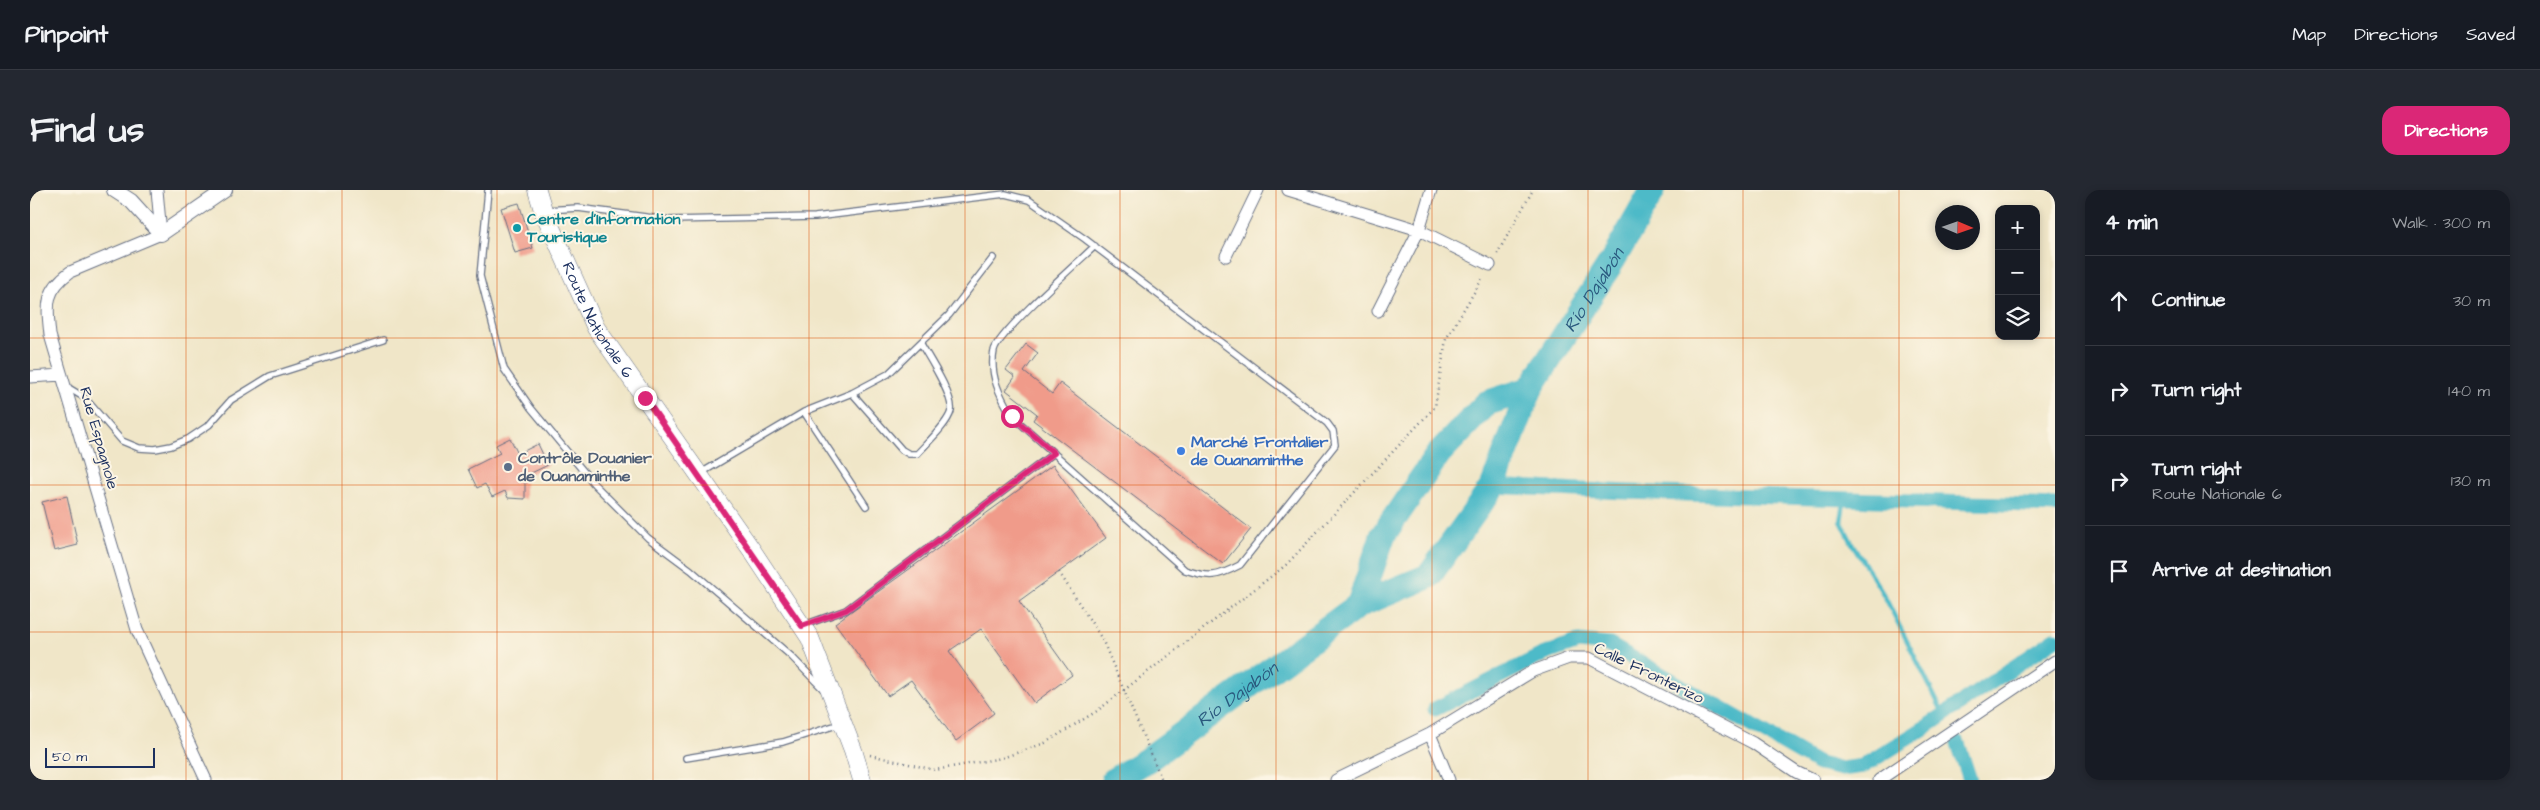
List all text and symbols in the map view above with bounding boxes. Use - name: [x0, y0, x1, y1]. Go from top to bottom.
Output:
- text: Pinpoint: [25, 18, 108, 52]
- text: Map: [2292, 22, 2326, 47]
- text: Directions: [2354, 22, 2438, 47]
- text: Saved: [2466, 22, 2515, 47]
- text: Find us: [30, 106, 144, 155]
- button: Directions: [2382, 106, 2510, 155]
- north arrow: [1935, 205, 1980, 250]
- map controls: [1995, 205, 2040, 340]
- button: +: [1995, 205, 2040, 250]
- place label: Centre d'Information Touristique: [526, 208, 680, 248]
- text: 4 min: [2105, 208, 2158, 237]
- text: Walk · 300 m: [2392, 212, 2490, 234]
- marker: Centre d'Information Touristique: [511, 222, 523, 234]
- water label: Río Dajabón: [1557, 242, 1631, 337]
- button: −: [1995, 250, 2040, 295]
- street label: Route Nationale 6: [557, 259, 639, 382]
- icon: ahead: [2105, 287, 2133, 315]
- text: Continue: [2152, 287, 2226, 314]
- text: 30 m: [2453, 290, 2490, 312]
- button: layers: [1995, 295, 2040, 340]
- icon: right: [2105, 377, 2133, 405]
- text: Turn right: [2152, 377, 2241, 404]
- text: 140 m: [2448, 380, 2490, 402]
- street label: Rue Espagnole: [73, 384, 124, 492]
- route end: [634, 387, 657, 410]
- route start: [1001, 405, 1024, 428]
- place label: Marché Frontalier de Ouanaminthe: [1190, 431, 1328, 471]
- marker: Marché Frontalier de Ouanaminthe: [1175, 445, 1187, 457]
- place label: Contrôle Douanier de Ouanaminthe: [517, 447, 652, 487]
- text: Turn right: [2152, 456, 2241, 483]
- marker: Contrôle Douanier de Ouanaminthe: [502, 461, 514, 473]
- icon: right: [2105, 467, 2133, 495]
- text: 130 m: [2451, 470, 2490, 492]
- text: Route Nationale 6: [2152, 483, 2282, 505]
- icon: arrive: [2105, 557, 2133, 585]
- text: Arrive at destination: [2152, 557, 2331, 584]
- street label: Calle Fronterizo: [1590, 637, 1708, 709]
- water label: Río Dajabón: [1191, 655, 1284, 732]
- scale bar: [45, 745, 155, 768]
- text: 50 m: [52, 747, 87, 767]

